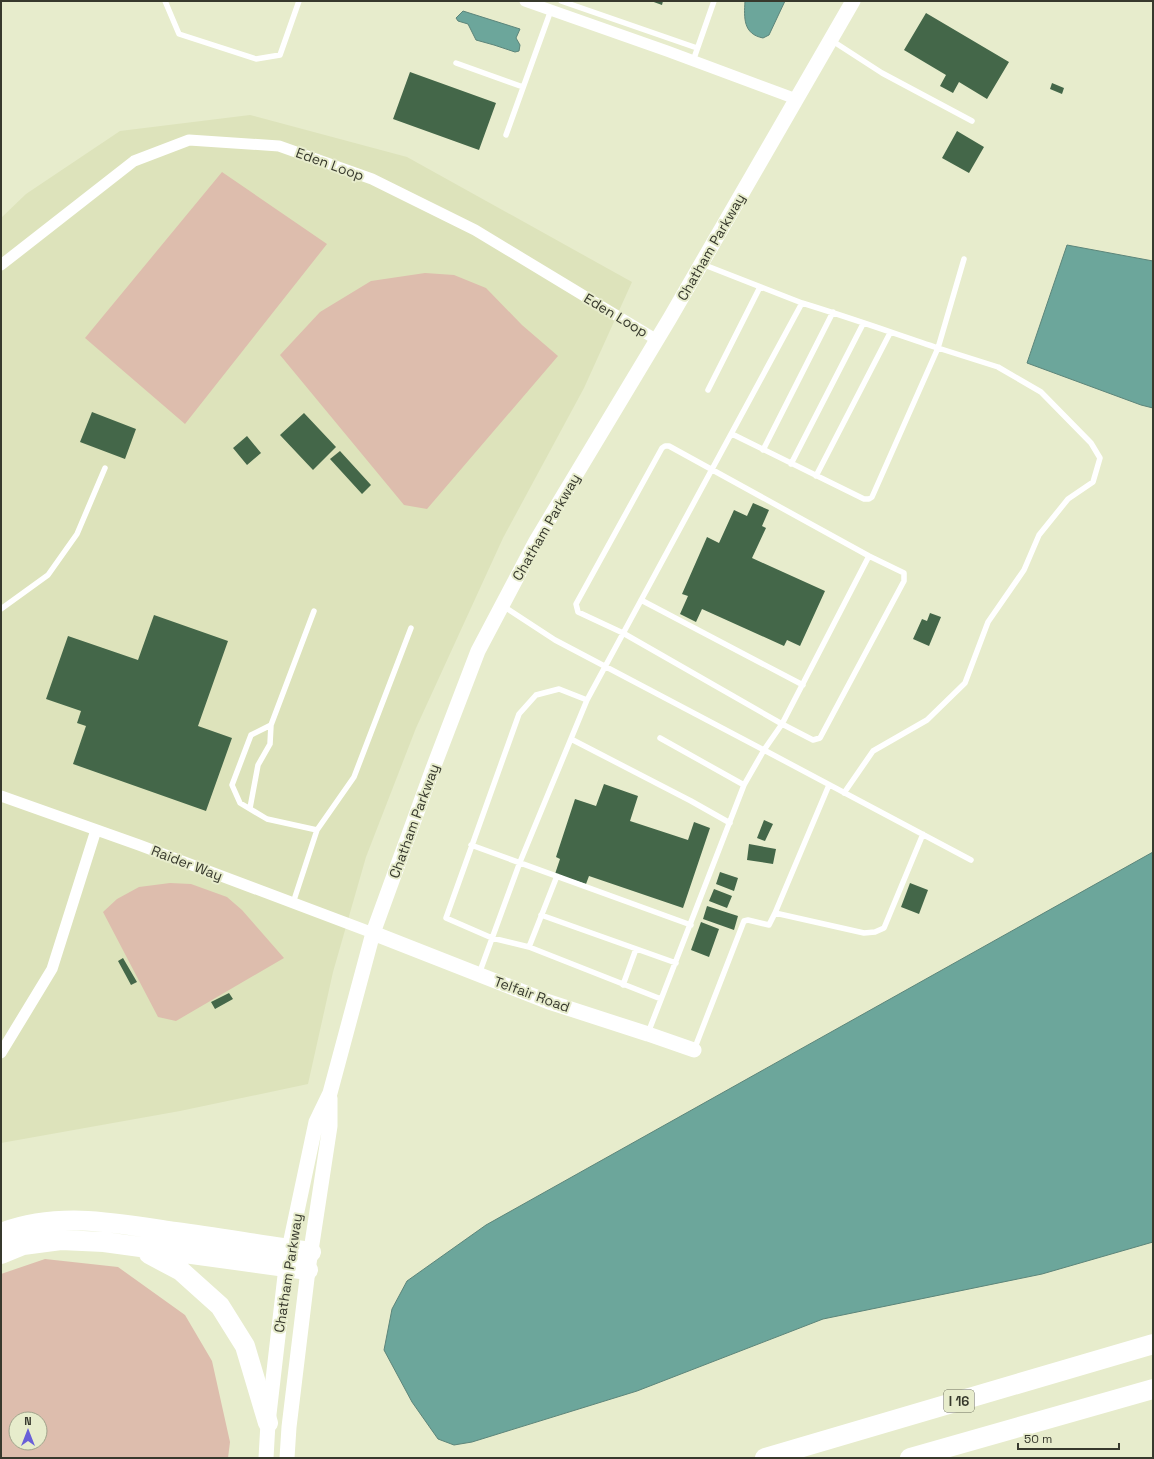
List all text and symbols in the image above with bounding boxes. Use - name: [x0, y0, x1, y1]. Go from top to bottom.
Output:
- street label: Eden Loop: [293, 143, 367, 185]
- street label: Chatham Parkway: [673, 190, 749, 304]
- street label: Eden Loop: [581, 289, 651, 341]
- street label: Chatham Parkway: [508, 470, 584, 584]
- street label: Chatham Parkway: [385, 761, 443, 881]
- street label: Raider Way: [149, 841, 225, 885]
- street label: Telfair Road: [492, 972, 572, 1016]
- street label: Chatham Parkway: [270, 1212, 306, 1334]
- road number: I 16: [944, 1390, 974, 1412]
- north arrow: [8, 1411, 48, 1451]
- text: N: [24, 1414, 32, 1428]
- scale bar: [1018, 1425, 1119, 1451]
- text: 50 m: [1024, 1431, 1052, 1447]

